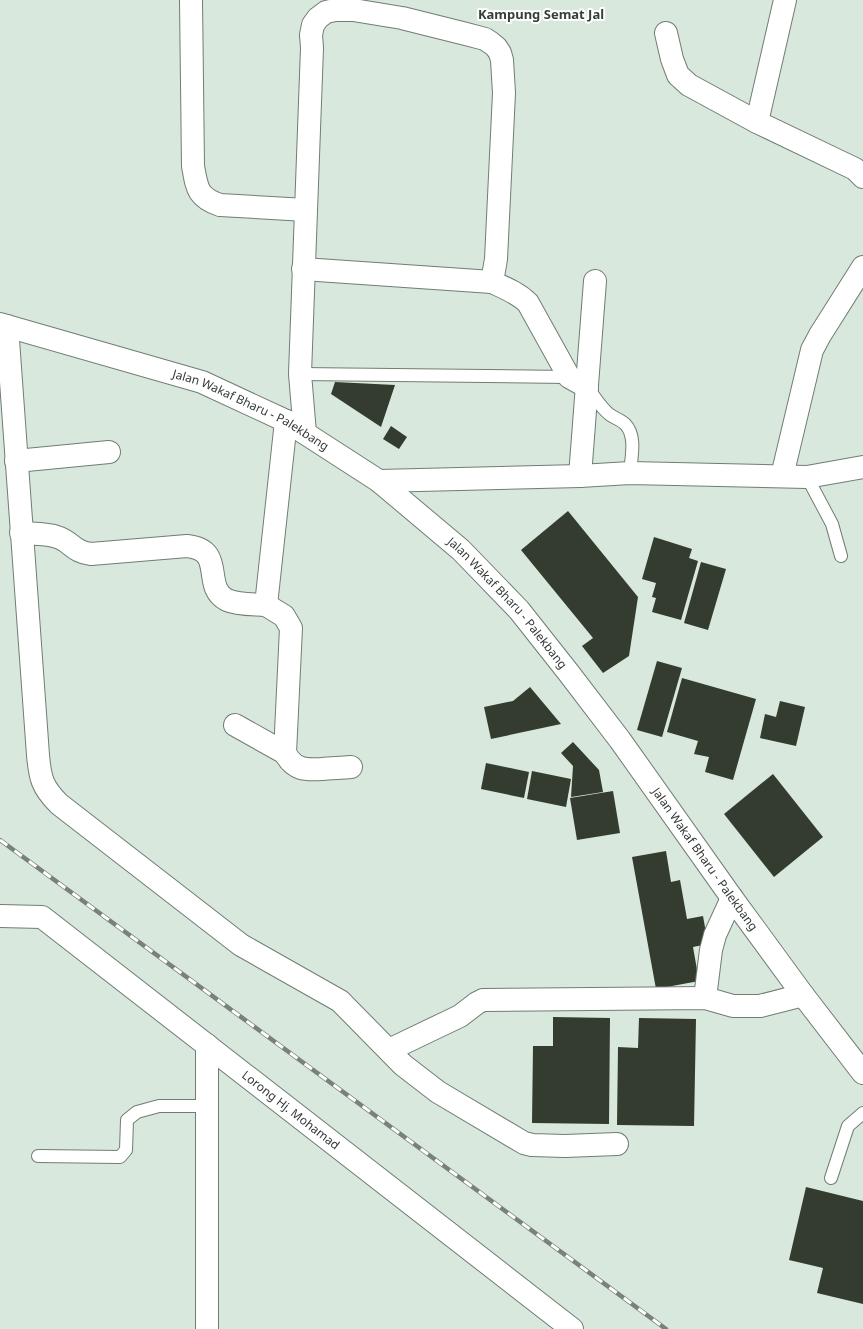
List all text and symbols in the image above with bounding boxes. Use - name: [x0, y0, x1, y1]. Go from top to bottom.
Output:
- district label: Kampung Semat Jal: [478, 5, 604, 23]
- street label: Jalan Wakaf Bharu - Palekbang: [170, 365, 332, 454]
- street label: Jalan Wakaf Bharu - Palekbang: [443, 532, 571, 672]
- street label: Jalan Wakaf Bharu - Palekbang: [648, 783, 762, 934]
- street label: Lorong Hj. Mohamad: [239, 1067, 343, 1153]

